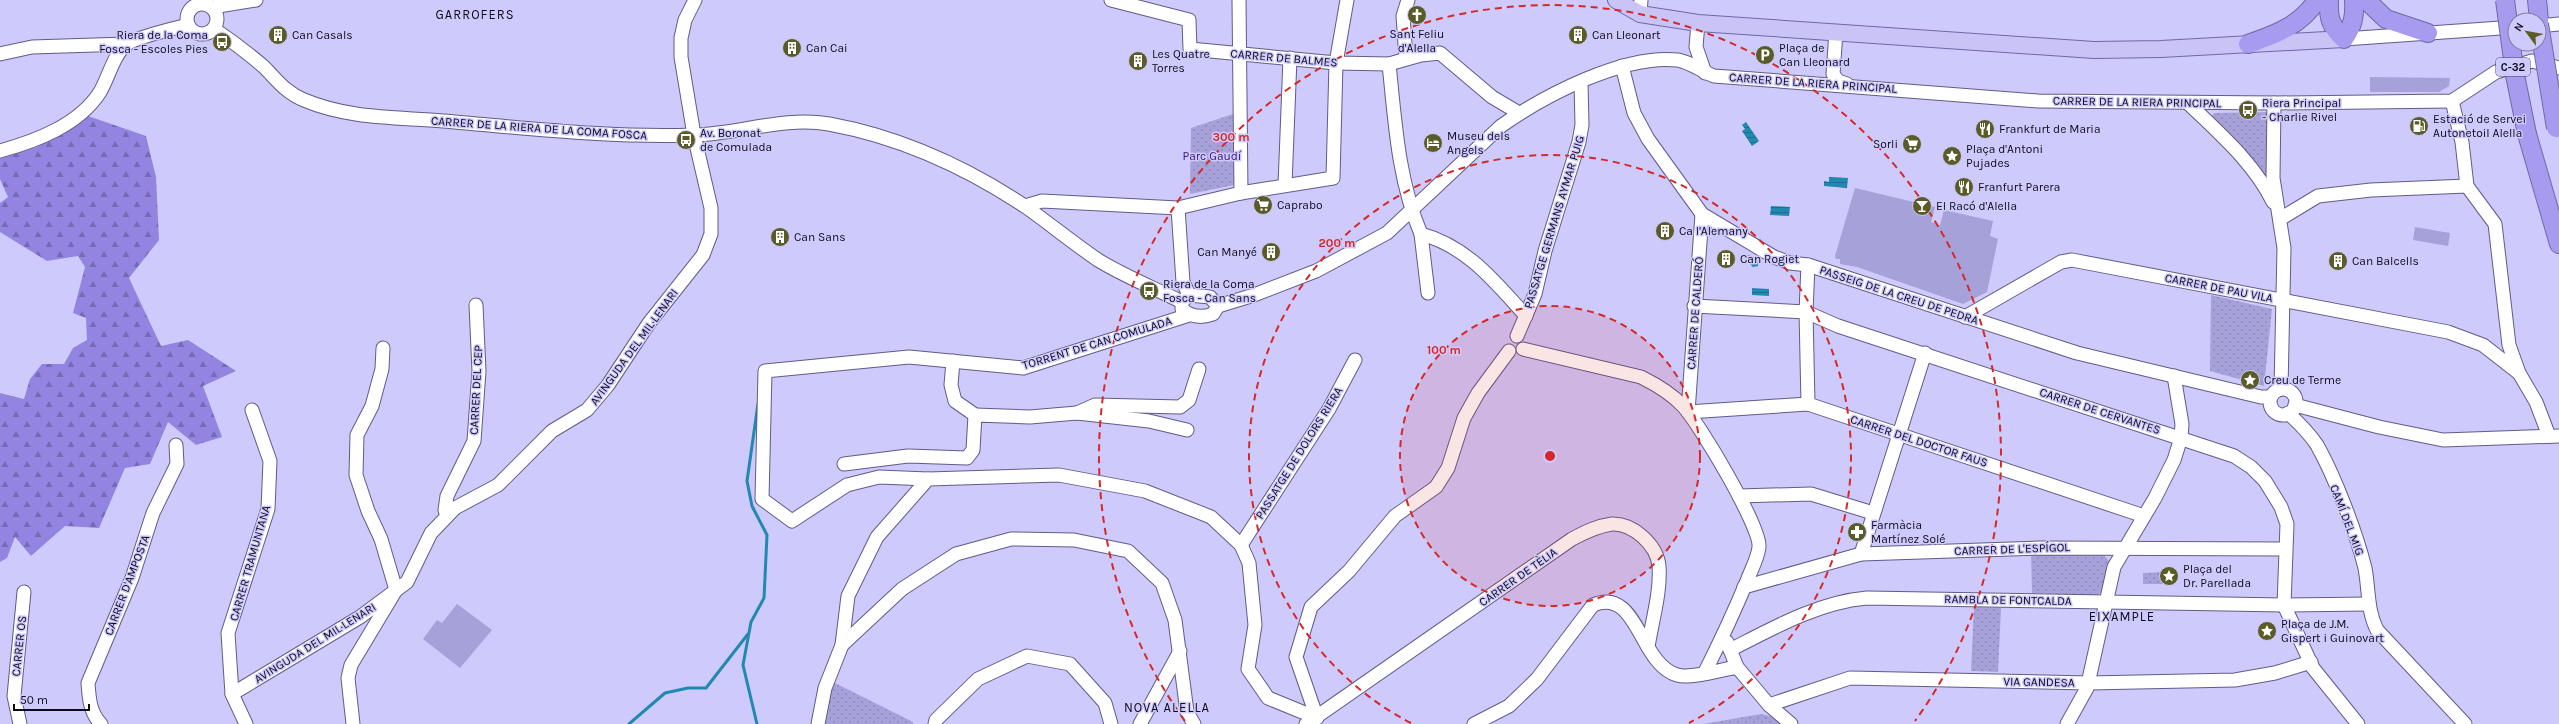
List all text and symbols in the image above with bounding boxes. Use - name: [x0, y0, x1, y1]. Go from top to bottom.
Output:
- church icon: Sant Feliu d'Alella: [1406, 4, 1428, 26]
- district label: GARROFERS: [435, 7, 515, 22]
- north arrow: [2507, 12, 2547, 52]
- text: N: [2511, 20, 2527, 34]
- building icon: Can Casals: [267, 24, 289, 46]
- building icon: Can Lleonart: [1567, 24, 1589, 46]
- place label: Sant Feliu d'Alella: [1390, 27, 1444, 55]
- place label: Riera de la Coma Fosca - Escoles Pies: [99, 28, 208, 56]
- place label: Can Casals: [292, 28, 353, 42]
- place label: Can Lleonart: [1592, 28, 1661, 42]
- bus stop icon: Riera de la Coma Fosca - Escoles Pies: [211, 31, 233, 53]
- building icon: Can Cai: [781, 37, 803, 59]
- place label: Can Cai: [806, 41, 848, 55]
- place label: Plaça de Can Lleonard: [1779, 41, 1850, 69]
- parking icon: Plaça de Can Lleonard: [1754, 44, 1776, 66]
- street label: CARRER DE BALMES: [1230, 46, 1338, 70]
- place label: Les Quatre Torres: [1152, 47, 1210, 75]
- building icon: Les Quatre Torres: [1127, 50, 1149, 72]
- road number: C-32: [2496, 58, 2530, 76]
- street label: CARRER DE LA RIERA PRINCIPAL: [1729, 70, 1898, 96]
- street label: CARRER DE LA RIERA PRINCIPAL: [2053, 94, 2222, 110]
- place label: Riera Principal - Charlie Rivel: [2262, 96, 2341, 124]
- bus stop icon: Riera Principal - Charlie Rivel: [2237, 99, 2259, 121]
- place label: Estació de Servei Autonetoil Alella: [2433, 112, 2526, 140]
- street label: CARRER DE LA RIERA DE LA COMA FOSCA: [430, 113, 648, 143]
- fuel station icon: Estació de Servei Autonetoil Alella: [2408, 115, 2430, 137]
- restaurant icon: Frankfurt de Maria: [1974, 118, 1996, 140]
- place label: Frankfurt de Maria: [1999, 122, 2101, 136]
- place label: Av. Boronat de Comulada: [700, 126, 772, 154]
- bus stop icon: Av. Boronat de Comulada: [675, 129, 697, 151]
- place label: Museu dels Angels: [1447, 129, 1510, 157]
- text: 300 m: [1212, 130, 1250, 144]
- hotel icon: Museu dels Angels: [1422, 132, 1444, 154]
- supermarket icon: Sorli: [1901, 133, 1923, 155]
- street label: PASSATGE GERMANS AYMAR PUIG: [1521, 134, 1587, 310]
- place label: Sorli: [1873, 137, 1898, 151]
- place label: Plaça d'Antoni Pujades: [1966, 142, 2043, 170]
- place icon: Plaça d'Antoni Pujades: [1941, 145, 1963, 167]
- park label: Parc Gaudí: [1183, 149, 1242, 163]
- restaurant icon: Franfurt Parera: [1953, 176, 1975, 198]
- place label: Franfurt Parera: [1978, 180, 2060, 194]
- supermarket icon: Caprabo: [1252, 194, 1274, 216]
- bar icon: El Racó d'Alella: [1911, 195, 1933, 217]
- place label: Caprabo: [1277, 198, 1323, 212]
- place label: El Racó d'Alella: [1936, 199, 2017, 213]
- building icon: Ca l'Alemany: [1654, 220, 1676, 242]
- place label: Ca l'Alemany: [1679, 224, 1748, 238]
- building icon: Can Sans: [769, 226, 791, 248]
- place label: Can Sans: [794, 230, 845, 244]
- text: 200 m: [1319, 236, 1355, 250]
- building icon: Can Manyé: [1260, 241, 1282, 263]
- place label: Can Manyé: [1197, 245, 1257, 259]
- building icon: Can Rogiet: [1715, 248, 1737, 270]
- building icon: Can Balcells: [2327, 250, 2349, 272]
- place label: Can Rogiet: [1740, 252, 1799, 266]
- place label: Can Balcells: [2352, 254, 2419, 268]
- street label: CARRER DE CALDERÓ: [1683, 256, 1706, 370]
- street label: PASSEIG DE LA CREU DE PEDRA: [1818, 263, 1980, 327]
- street label: CARRER DE PAU VILA: [2164, 271, 2274, 305]
- place label: Riera de la Coma Fosca - Can Sans: [1163, 277, 1256, 305]
- bus stop icon: Riera de la Coma Fosca - Can Sans: [1138, 280, 1160, 302]
- street label: AVINGUDA DEL MIL·LENARI: [587, 286, 681, 408]
- street label: TORRENT DE CAN COMULADA: [1021, 314, 1173, 372]
- text: 100 m: [1427, 343, 1461, 357]
- street label: CARRER DEL CEP: [467, 344, 485, 435]
- place icon: Creu de Terme: [2239, 369, 2261, 391]
- place label: Creu de Terme: [2264, 373, 2341, 387]
- street label: PASSATGE DE DOLORS RIERA: [1253, 384, 1346, 522]
- street label: CARRER DE CERVANTES: [2038, 385, 2162, 437]
- street label: CARRER DEL DOCTOR FAUS: [1849, 412, 1989, 470]
- centre of rings: [1543, 449, 1557, 463]
- street label: CAMÍ DEL MIG: [2327, 482, 2368, 558]
- street label: CARRER TRAMUNTANA: [227, 503, 273, 623]
- place label: Farmàcia Martínez Solé: [1871, 518, 1945, 546]
- pharmacy icon: Farmàcia Martínez Solé: [1846, 521, 1868, 543]
- street label: CARRER D'AMPOSTA: [101, 533, 153, 637]
- street label: CARRER DE L'ESPÍGOL: [1954, 539, 2070, 558]
- street label: CARRER DE TÈLIA: [1476, 544, 1560, 609]
- place label: Plaça del Dr. Parellada: [2183, 562, 2251, 590]
- place icon: Plaça del Dr. Parellada: [2158, 565, 2180, 587]
- street label: RAMBLA DE FONTCALDA: [1944, 592, 2072, 608]
- street label: AVINGUDA DEL MIL·LENARI: [252, 600, 378, 686]
- district label: EIXAMPLE: [2089, 609, 2155, 624]
- street label: CARRER OS: [9, 615, 29, 677]
- place label: Plaça de J.M. Gispert i Guinovart: [2281, 617, 2384, 645]
- place icon: Plaça de J.M. Gispert i Guinovart: [2256, 620, 2278, 642]
- street label: VIA GANDESA: [2003, 674, 2075, 690]
- scale bar: [14, 686, 89, 712]
- text: 50 m: [20, 693, 48, 707]
- district label: NOVA ALELLA: [1124, 700, 1210, 715]

